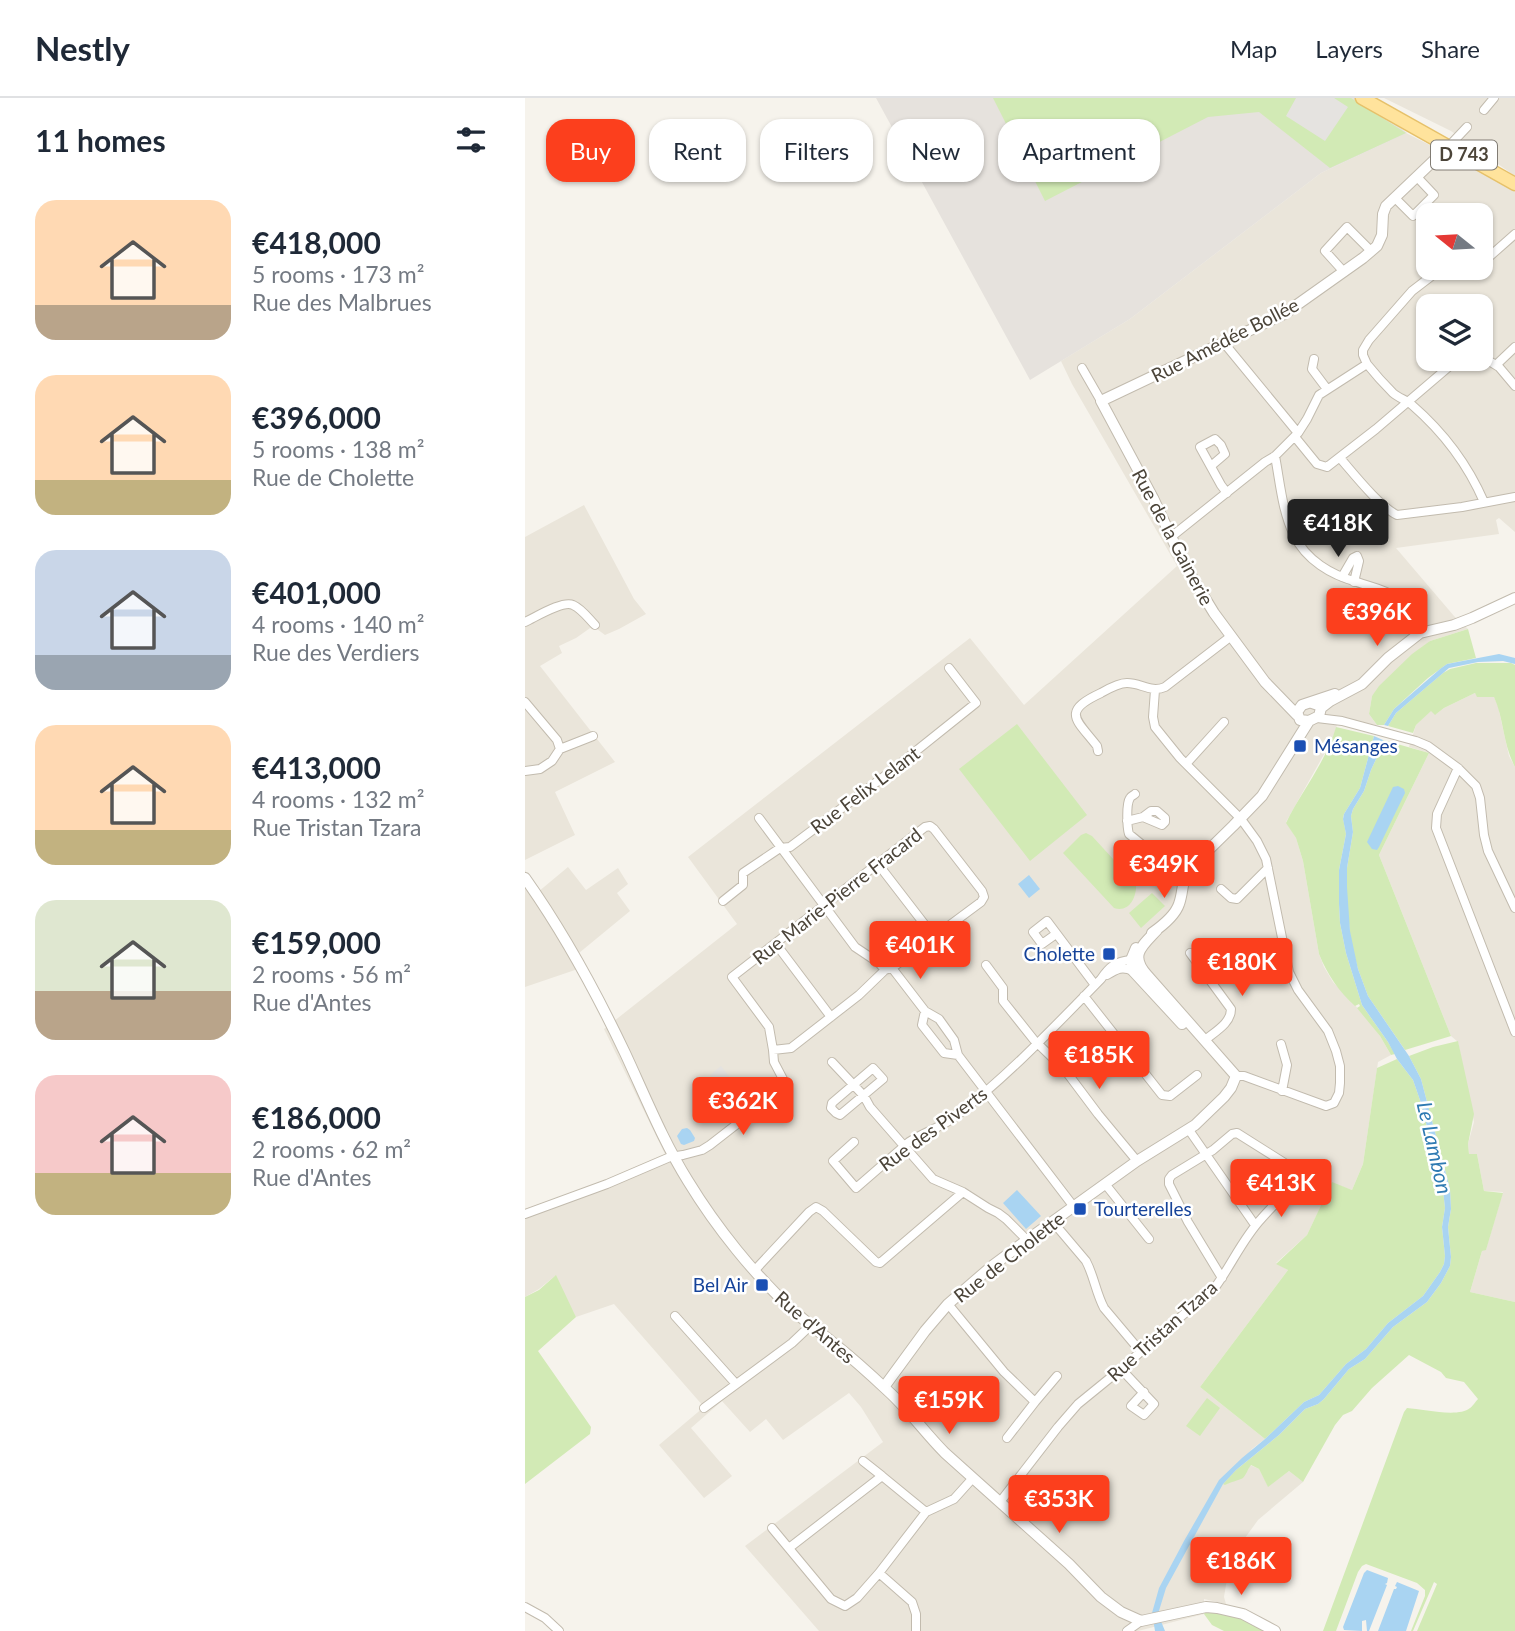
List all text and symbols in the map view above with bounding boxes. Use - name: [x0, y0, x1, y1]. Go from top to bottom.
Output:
- text: Nestly: [35, 28, 130, 68]
- text: Map: [1230, 34, 1277, 63]
- text: Layers: [1315, 34, 1383, 63]
- text: Share: [1421, 34, 1480, 63]
- chip: Buy: [546, 119, 635, 182]
- chip: Rent: [649, 119, 746, 182]
- chip: Filters: [760, 119, 873, 182]
- chip: New: [887, 119, 984, 182]
- chip: Apartment: [998, 119, 1160, 182]
- icon: filters: [452, 121, 490, 159]
- text: 11 homes: [35, 122, 166, 158]
- road number: D 743: [1431, 140, 1497, 170]
- north arrow: [1416, 203, 1493, 280]
- map controls: [1416, 203, 1493, 371]
- text: €418,000: [252, 224, 381, 260]
- icon: home: [91, 228, 175, 312]
- text: 5 rooms · 173 m²: [252, 260, 424, 288]
- text: Rue des Malbrues: [252, 288, 432, 316]
- street label: Rue Amédée Bollée: [1147, 292, 1302, 387]
- button: layers: [1416, 294, 1493, 371]
- text: €396,000: [252, 399, 381, 435]
- icon: home: [91, 403, 175, 487]
- text: 5 rooms · 138 m²: [252, 435, 424, 463]
- text: Rue de Cholette: [252, 463, 414, 491]
- street label: Rue de la Gainerie: [1128, 465, 1219, 609]
- pin: €418K: [1289, 500, 1387, 559]
- text: €418K: [1303, 508, 1373, 536]
- text: €401,000: [252, 574, 381, 610]
- icon: home: [91, 578, 175, 662]
- pin: €396K: [1328, 588, 1426, 648]
- text: €396K: [1342, 597, 1412, 625]
- text: 4 rooms · 140 m²: [252, 610, 424, 638]
- text: Rue des Verdiers: [252, 638, 420, 666]
- place label: Mésanges: [1314, 734, 1398, 757]
- marker: Mésanges: [1292, 738, 1308, 754]
- street label: Rue Felix Lelant: [806, 741, 924, 838]
- text: €413,000: [252, 749, 381, 785]
- icon: home: [91, 753, 175, 837]
- text: 4 rooms · 132 m²: [252, 785, 424, 813]
- text: Rue Tristan Tzara: [252, 813, 422, 841]
- street label: Rue Marie-Pierre Fracard: [747, 822, 926, 969]
- pin: €349K: [1115, 840, 1213, 900]
- text: €349K: [1129, 849, 1199, 877]
- pin: €401K: [871, 922, 969, 981]
- text: €159,000: [252, 924, 381, 960]
- icon: home: [91, 928, 175, 1012]
- text: €401K: [885, 930, 955, 958]
- pin: €180K: [1193, 939, 1291, 998]
- place label: Cholette: [1024, 942, 1095, 965]
- marker: Cholette: [1101, 946, 1117, 962]
- text: €180K: [1207, 947, 1277, 975]
- text: 2 rooms · 56 m²: [252, 960, 411, 988]
- text: Rue d'Antes: [252, 988, 372, 1016]
- pin: €185K: [1050, 1032, 1148, 1091]
- text: €185K: [1064, 1040, 1134, 1068]
- pin: €362K: [694, 1077, 792, 1137]
- street label: Rue des Piverts: [874, 1082, 991, 1176]
- text: €362K: [708, 1086, 778, 1114]
- text: €186,000: [252, 1099, 381, 1135]
- water label: Le Lambon: [1413, 1099, 1458, 1196]
- icon: home: [91, 1103, 175, 1187]
- text: 2 rooms · 62 m²: [252, 1135, 411, 1163]
- pin: €413K: [1232, 1160, 1330, 1219]
- text: Rue d'Antes: [252, 1163, 372, 1191]
- text: €413K: [1246, 1168, 1316, 1196]
- place label: Tourterelles: [1094, 1197, 1192, 1220]
- marker: Tourterelles: [1072, 1201, 1088, 1217]
- street label: Rue de Cholette: [949, 1206, 1069, 1307]
- place label: Bel Air: [693, 1273, 748, 1296]
- street label: Rue Tristan Tzara: [1102, 1275, 1221, 1386]
- marker: Bel Air: [754, 1277, 770, 1293]
- street label: Rue d'Antes: [771, 1286, 860, 1368]
- pin: €159K: [900, 1376, 998, 1436]
- text: €159K: [914, 1385, 984, 1413]
- pin: €353K: [1010, 1476, 1108, 1535]
- text: €353K: [1024, 1484, 1094, 1512]
- pin: €186K: [1192, 1538, 1290, 1597]
- text: €186K: [1206, 1546, 1276, 1574]

